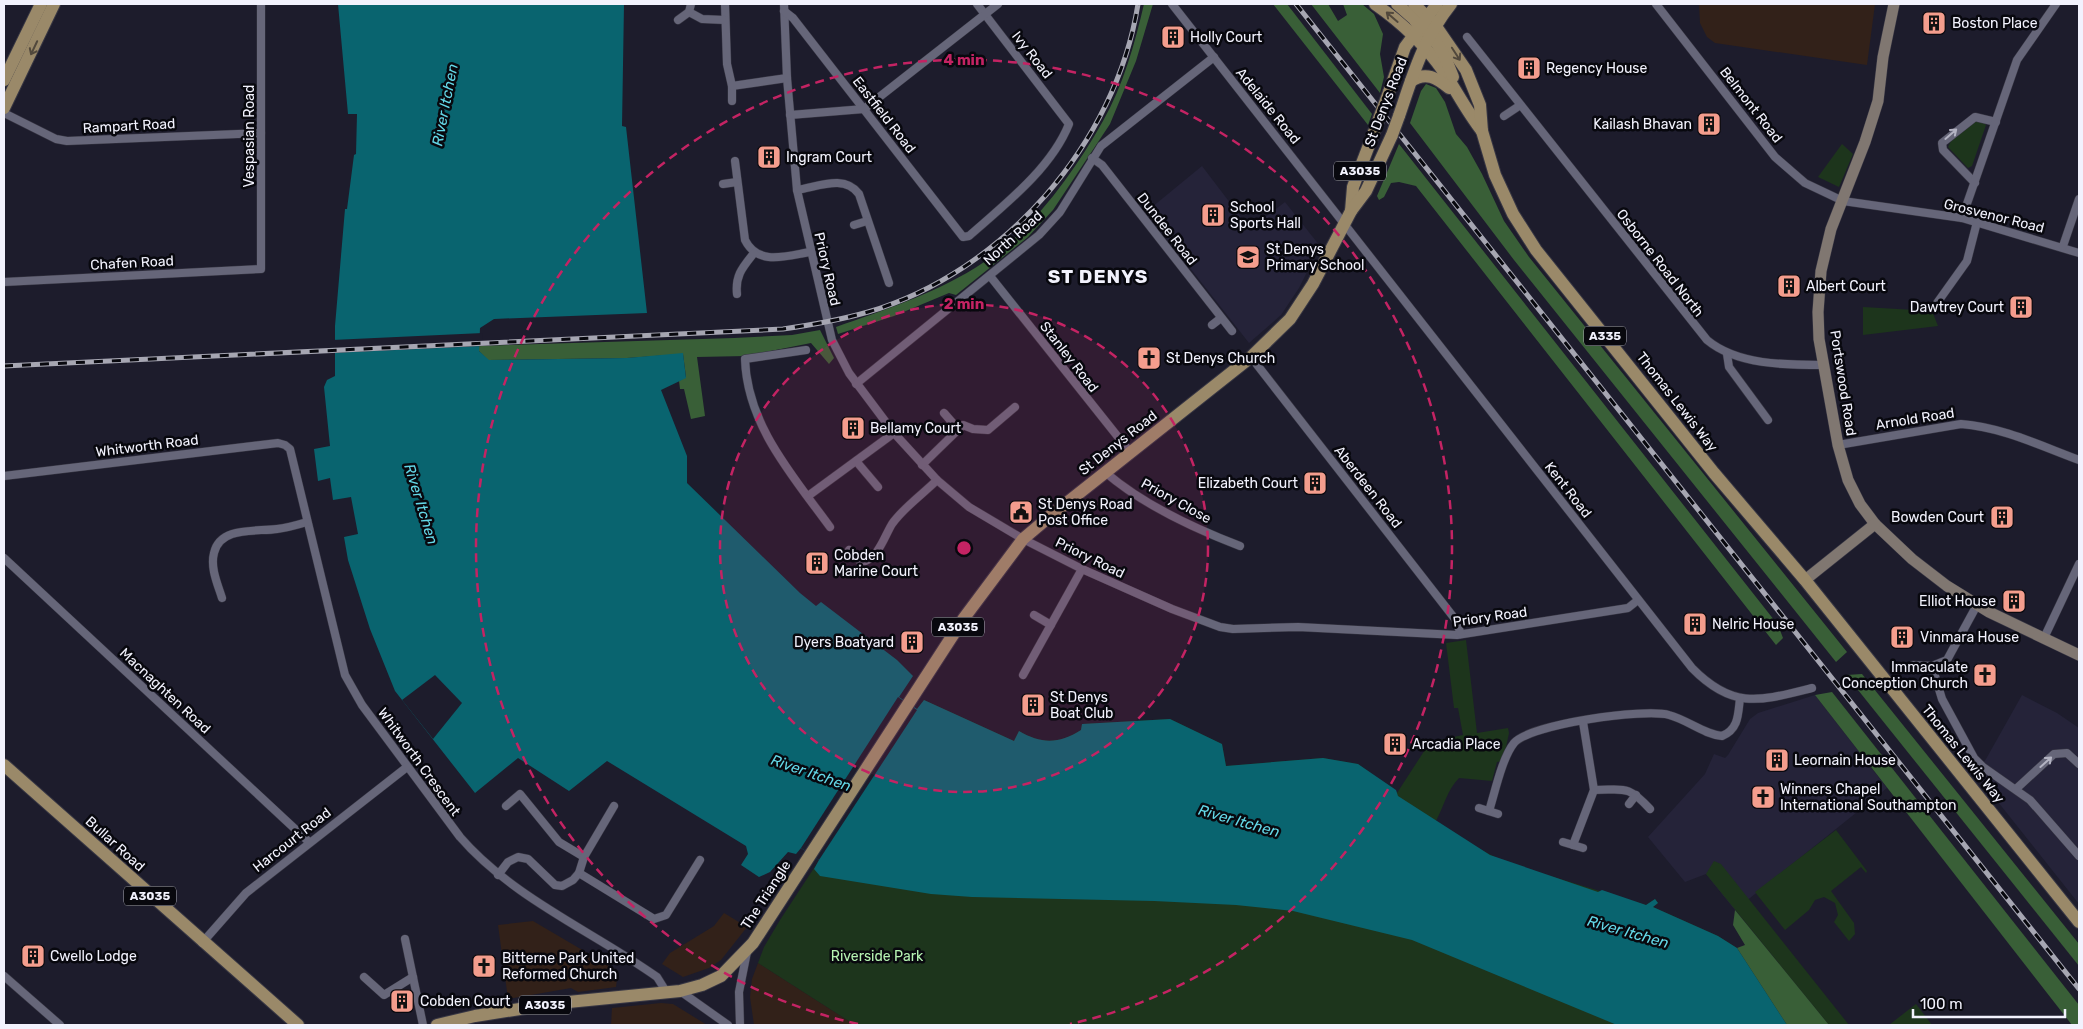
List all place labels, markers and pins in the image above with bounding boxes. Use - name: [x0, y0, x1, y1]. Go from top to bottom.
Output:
- building icon: Boston Place: [1921, 10, 1947, 36]
- place label: Boston Place: [1952, 15, 2038, 32]
- building icon: Holly Court: [1160, 24, 1186, 50]
- place label: Holly Court: [1190, 29, 1263, 46]
- building icon: Regency House: [1516, 55, 1542, 81]
- place label: Regency House: [1546, 60, 1648, 77]
- building icon: Kailash Bhavan: [1696, 111, 1722, 137]
- place label: Kailash Bhavan: [1593, 116, 1692, 133]
- building icon: Ingram Court: [756, 144, 782, 170]
- place label: Ingram Court: [786, 149, 873, 166]
- place label: School Sports Hall: [1230, 199, 1301, 232]
- building icon: School Sports Hall: [1200, 202, 1226, 228]
- place label: St Denys Primary School: [1266, 241, 1364, 274]
- school or university icon: St Denys Primary School: [1235, 244, 1261, 270]
- building icon: Albert Court: [1776, 273, 1802, 299]
- place label: Albert Court: [1806, 278, 1886, 295]
- building icon: Dawtrey Court: [2008, 294, 2034, 320]
- place label: Dawtrey Court: [1910, 299, 2005, 316]
- church icon: St Denys Church: [1136, 345, 1162, 371]
- place label: St Denys Church: [1166, 350, 1275, 367]
- building icon: Bellamy Court: [840, 415, 866, 441]
- place label: Bellamy Court: [870, 420, 962, 437]
- building icon: Elizabeth Court: [1302, 470, 1328, 496]
- place label: Elizabeth Court: [1198, 475, 1299, 492]
- place label: St Denys Road Post Office: [1038, 496, 1133, 529]
- public building icon: St Denys Road Post Office: [1008, 499, 1034, 525]
- building icon: Bowden Court: [1989, 504, 2015, 530]
- place label: Bowden Court: [1891, 509, 1985, 526]
- centre of rings: [955, 539, 973, 557]
- place label: Cobden Marine Court: [834, 547, 918, 580]
- building icon: Cobden Marine Court: [804, 550, 830, 576]
- building icon: Elliot House: [2001, 588, 2027, 614]
- place label: Elliot House: [1919, 593, 1996, 610]
- building icon: Nelric House: [1682, 611, 1708, 637]
- place label: Nelric House: [1712, 616, 1794, 633]
- building icon: Vinmara House: [1889, 624, 1915, 650]
- building icon: Dyers Boatyard: [899, 629, 925, 655]
- place label: Vinmara House: [1920, 629, 2019, 646]
- place label: Dyers Boatyard: [794, 634, 894, 651]
- place label: Immaculate Conception Church: [1842, 659, 1968, 692]
- church icon: Immaculate Conception Church: [1972, 662, 1998, 688]
- place label: St Denys Boat Club: [1050, 689, 1113, 722]
- building icon: St Denys Boat Club: [1020, 692, 1046, 718]
- building icon: Arcadia Place: [1382, 731, 1408, 757]
- place label: Arcadia Place: [1412, 736, 1501, 753]
- building icon: Leornain House: [1764, 747, 1790, 773]
- place label: Leornain House: [1794, 752, 1896, 769]
- place label: Winners Chapel International Southampton: [1780, 781, 1957, 814]
- church icon: Winners Chapel International Southampton: [1750, 784, 1776, 810]
- building icon: Cwello Lodge: [20, 943, 46, 969]
- place label: Cwello Lodge: [50, 948, 137, 965]
- place label: Bitterne Park United Reformed Church: [502, 950, 634, 983]
- church icon: Bitterne Park United Reformed Church: [471, 953, 497, 979]
- building icon: Cobden Court: [389, 988, 415, 1014]
- place label: Cobden Court: [420, 993, 511, 1010]

